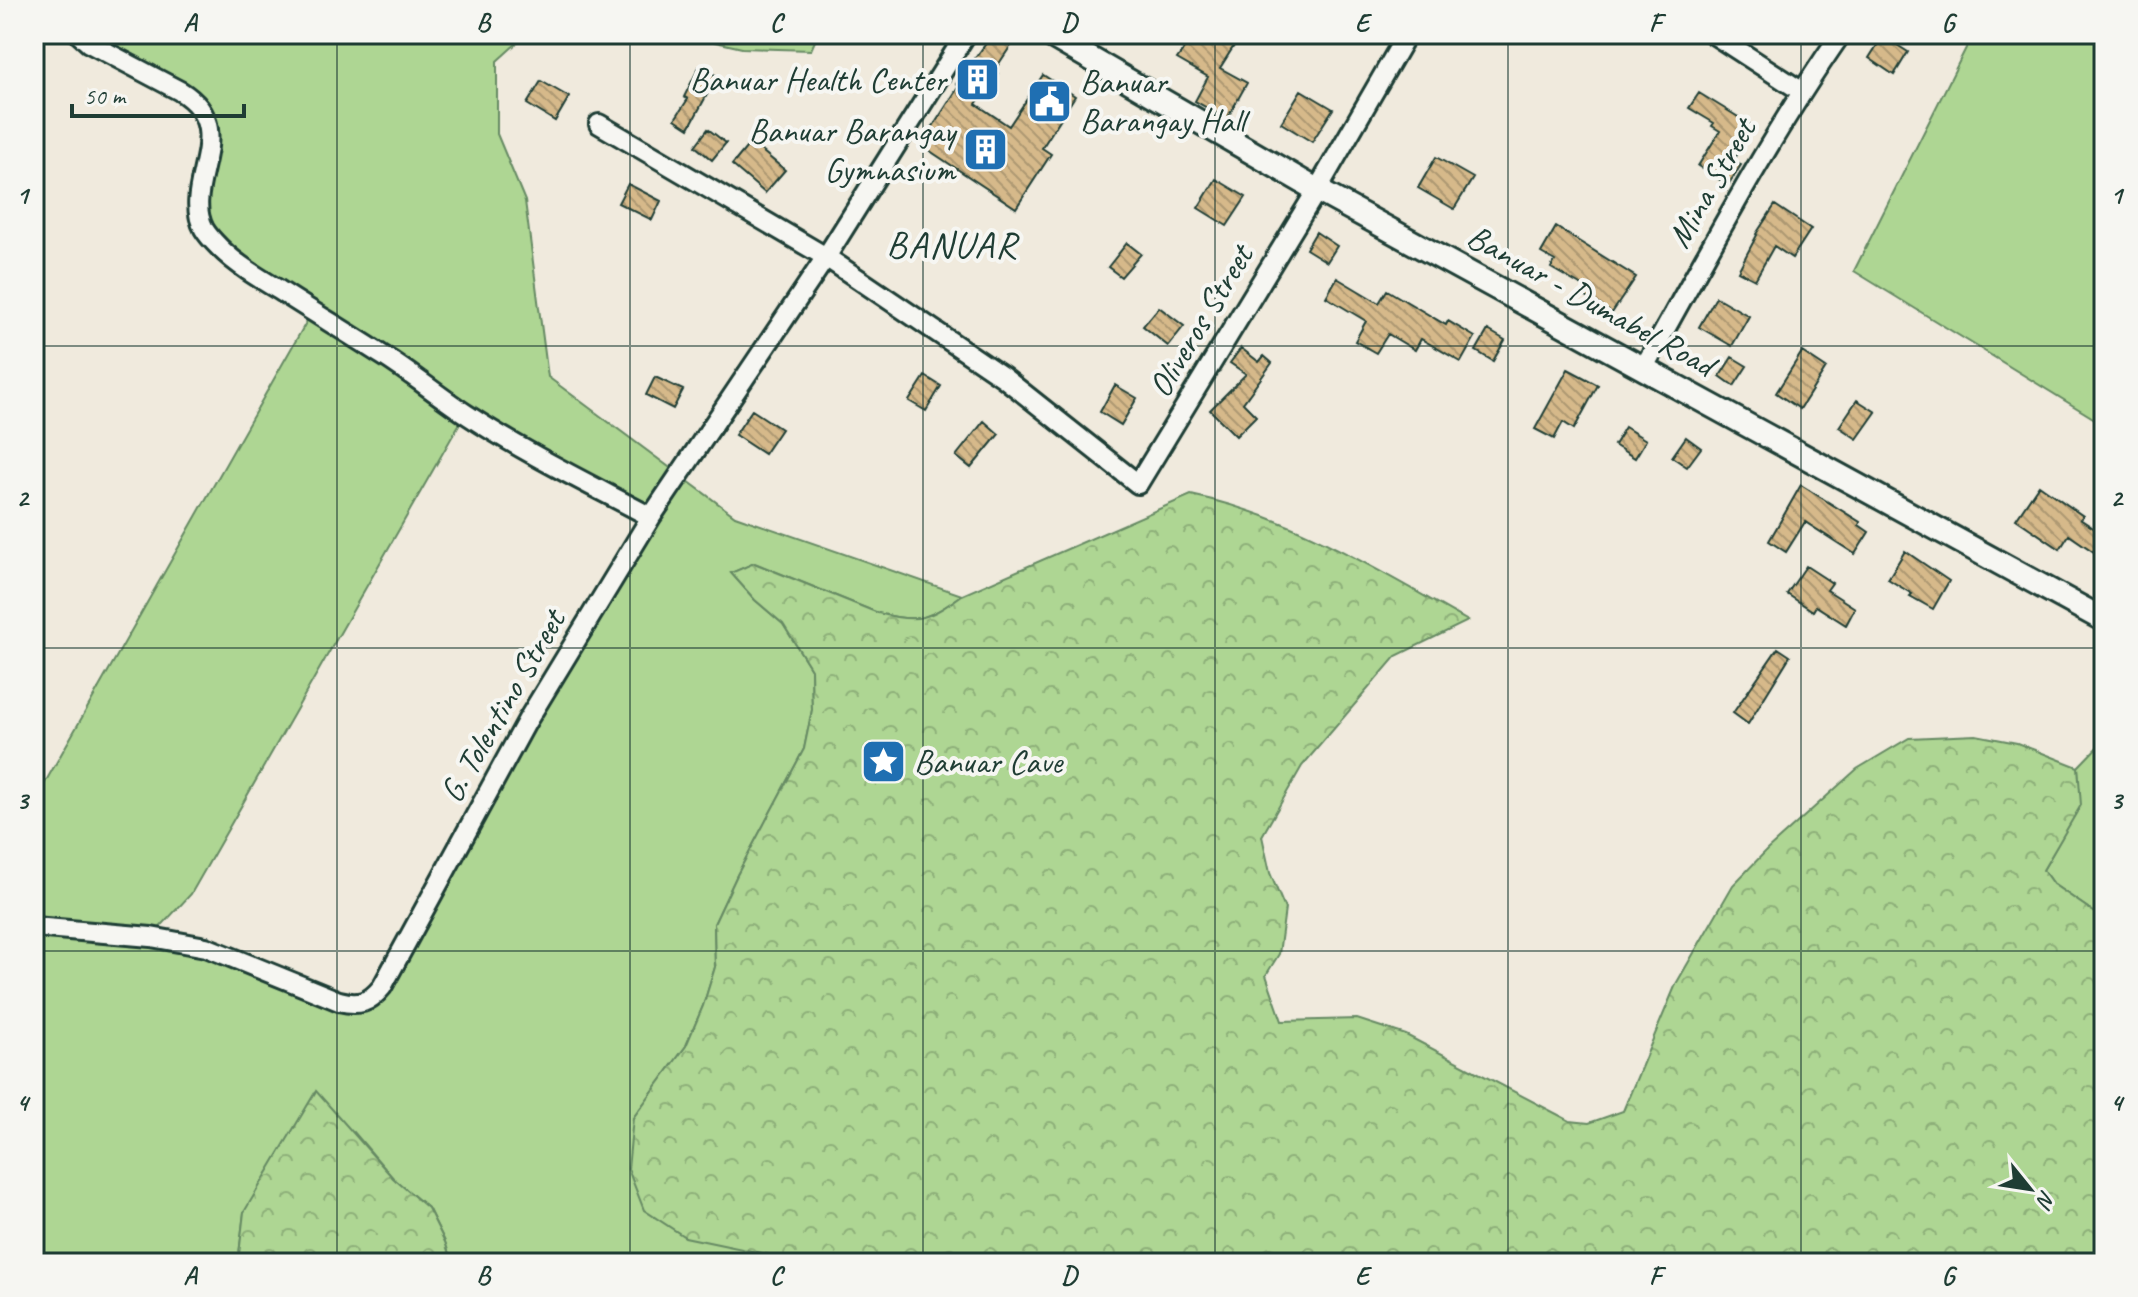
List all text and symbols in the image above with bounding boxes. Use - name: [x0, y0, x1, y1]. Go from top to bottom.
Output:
- text: A: [183, 6, 198, 39]
- text: B: [476, 6, 492, 39]
- text: C: [770, 6, 786, 39]
- text: D: [1061, 6, 1079, 39]
- text: E: [1355, 6, 1373, 39]
- text: F: [1649, 6, 1667, 39]
- text: G: [1942, 6, 1958, 39]
- building icon: Banuar Health Center: [953, 55, 1001, 103]
- place label: Banuar Health Center: [690, 58, 949, 101]
- place label: Banuar Barangay Hall: [1080, 60, 1251, 142]
- scale bar: [72, 68, 244, 118]
- public building icon: Banuar Barangay Hall: [1025, 77, 1073, 125]
- text: 50 m: [84, 81, 127, 111]
- street label: Mina Street: [1657, 108, 1767, 255]
- place label: Banuar Barangay Gymnasium: [749, 109, 958, 191]
- building icon: Banuar Barangay Gymnasium: [962, 126, 1010, 174]
- text: 1: [16, 179, 31, 212]
- text: 1: [2110, 179, 2125, 212]
- street label: Banuar - Dumabel Road: [1460, 214, 1726, 388]
- district label: BANUAR: [886, 221, 1020, 268]
- street label: Oliveros Street: [1138, 234, 1264, 405]
- text: 2: [16, 481, 30, 514]
- text: 2: [2110, 481, 2124, 514]
- street label: G. Tolentino Street: [430, 599, 576, 810]
- place icon: Banuar Cave: [859, 737, 907, 785]
- place label: Banuar Cave: [914, 740, 1064, 783]
- text: 3: [16, 784, 30, 817]
- text: 3: [2110, 784, 2124, 817]
- text: 4: [16, 1086, 31, 1119]
- text: 4: [2110, 1086, 2125, 1119]
- north arrow: [1990, 1149, 2070, 1229]
- text: N: [2029, 1186, 2062, 1214]
- text: A: [183, 1259, 198, 1292]
- text: B: [476, 1259, 492, 1292]
- text: C: [770, 1259, 786, 1292]
- text: D: [1061, 1259, 1079, 1292]
- text: E: [1355, 1259, 1373, 1292]
- text: F: [1649, 1259, 1667, 1292]
- text: G: [1942, 1259, 1958, 1292]

